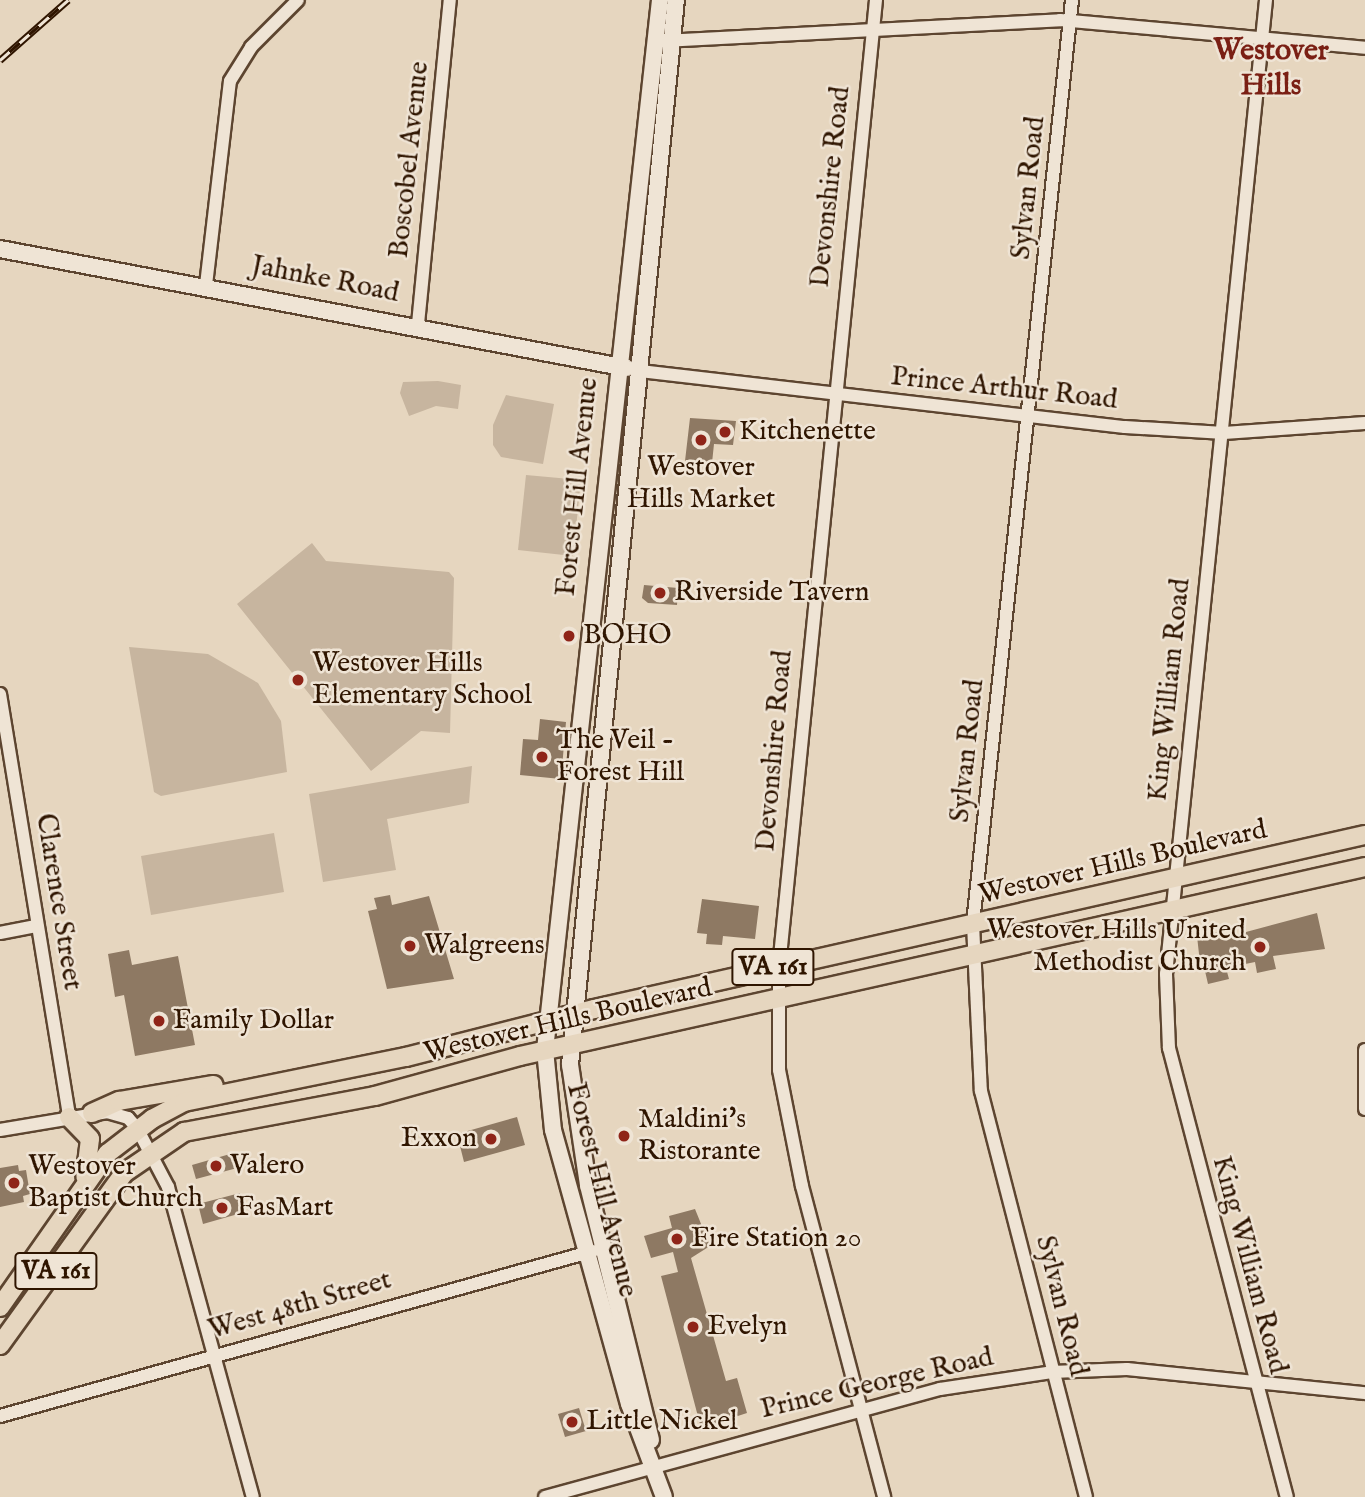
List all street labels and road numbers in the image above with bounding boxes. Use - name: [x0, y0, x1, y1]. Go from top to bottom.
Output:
- street label: Boscobel Avenue: [383, 60, 437, 260]
- street label: Devonshire Road: [804, 85, 858, 289]
- street label: Sylvan Road: [1005, 115, 1053, 261]
- street label: Jahnke Road: [248, 249, 402, 311]
- street label: Prince Arthur Road: [889, 360, 1119, 418]
- street label: Forest Hill Avenue: [550, 376, 606, 598]
- street label: King William Road: [1142, 577, 1198, 803]
- street label: Devonshire Road: [749, 649, 801, 853]
- street label: Sylvan Road: [944, 678, 992, 824]
- street label: Clarence Street: [27, 811, 89, 993]
- street label: Westover Hills Boulevard: [976, 813, 1270, 913]
- road number: VA 161: [731, 944, 815, 990]
- street label: Westover Hills Boulevard: [421, 971, 715, 1071]
- street label: Forest Hill Avenue: [558, 1079, 644, 1301]
- street label: King William Road: [1204, 1152, 1294, 1378]
- street label: Sylvan Road: [1027, 1232, 1095, 1380]
- road number: VA 161: [14, 1248, 98, 1294]
- street label: West 48th Street: [205, 1264, 395, 1348]
- street label: Prince George Road: [757, 1341, 997, 1427]

